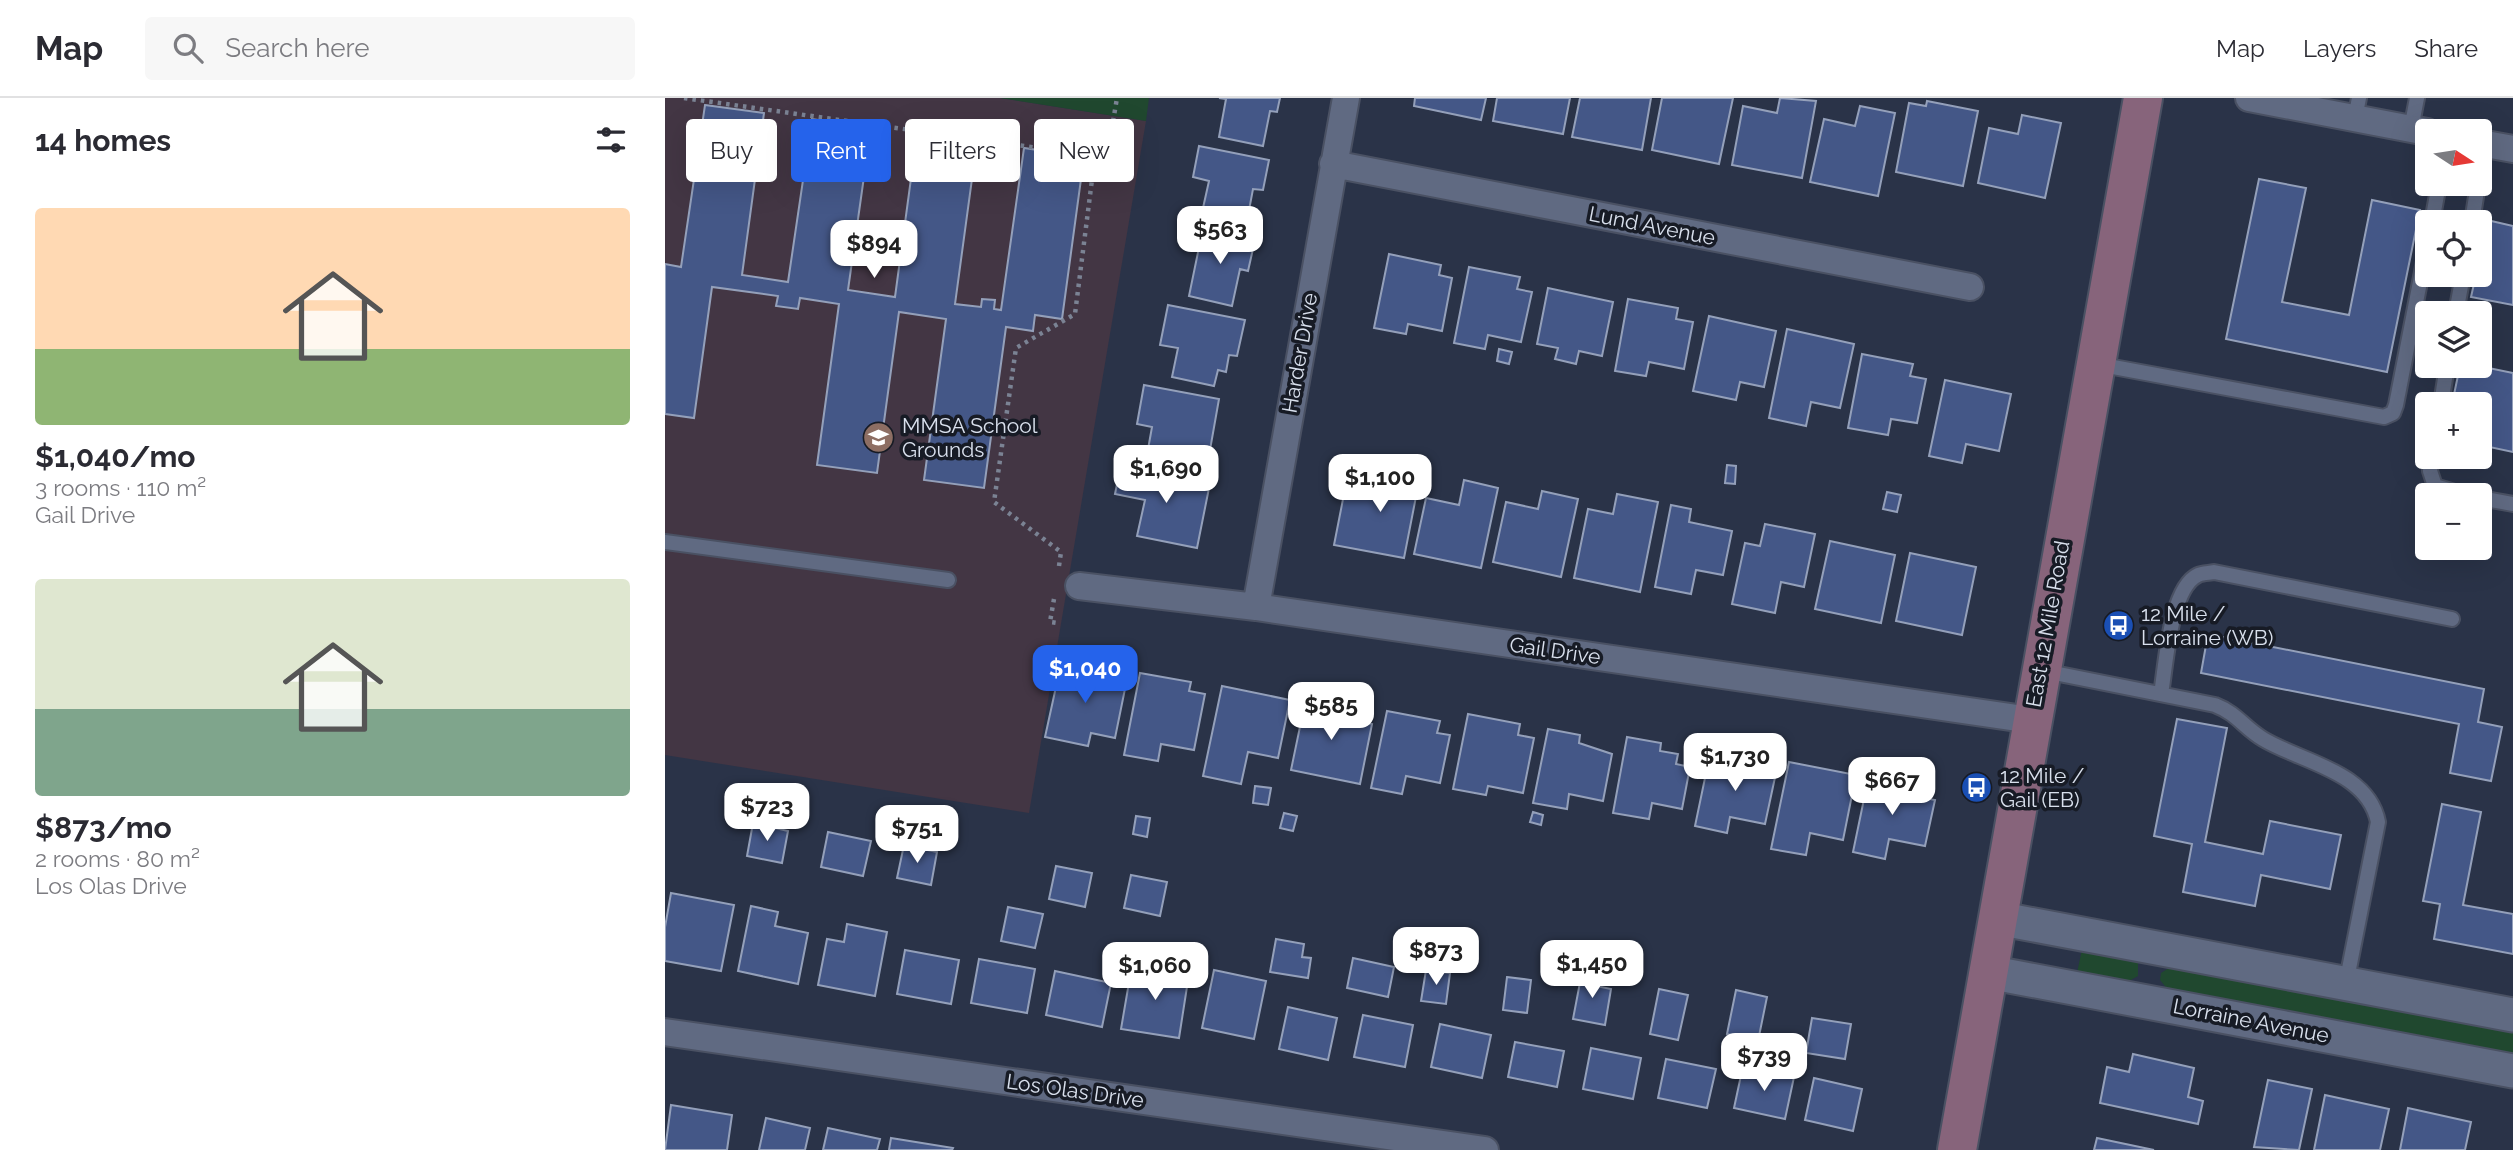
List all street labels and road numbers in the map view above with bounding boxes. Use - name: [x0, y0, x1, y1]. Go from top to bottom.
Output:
- street label: Lund Avenue: [1587, 201, 1717, 250]
- street label: Harder Drive: [1277, 291, 1322, 415]
- street label: East 12 Mile Road: [2021, 539, 2074, 709]
- street label: Gail Drive: [1508, 632, 1602, 669]
- street label: Lorraine Avenue: [2171, 993, 2331, 1048]
- street label: Los Olas Drive: [1005, 1068, 1145, 1113]

